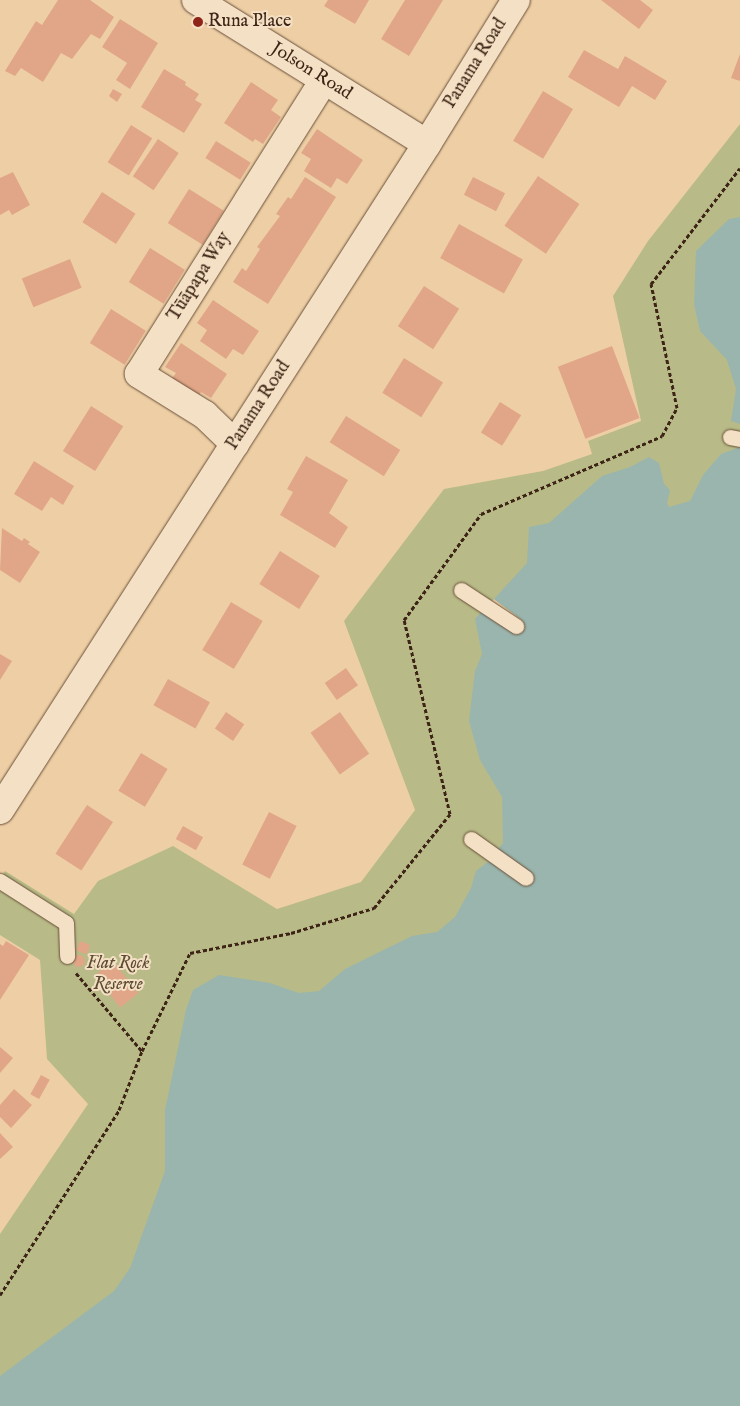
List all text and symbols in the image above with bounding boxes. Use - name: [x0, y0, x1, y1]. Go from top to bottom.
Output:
- place label: Runa Place: [208, 11, 291, 33]
- street label: Panama Road: [440, 15, 512, 113]
- marker: Runa Place: [192, 16, 204, 28]
- street label: Jolson Road: [266, 39, 356, 105]
- street label: Tūāpapa Way: [164, 228, 236, 326]
- street label: Panama Road: [222, 357, 296, 455]
- park label: Flat Rock Reserve: [87, 954, 149, 996]

